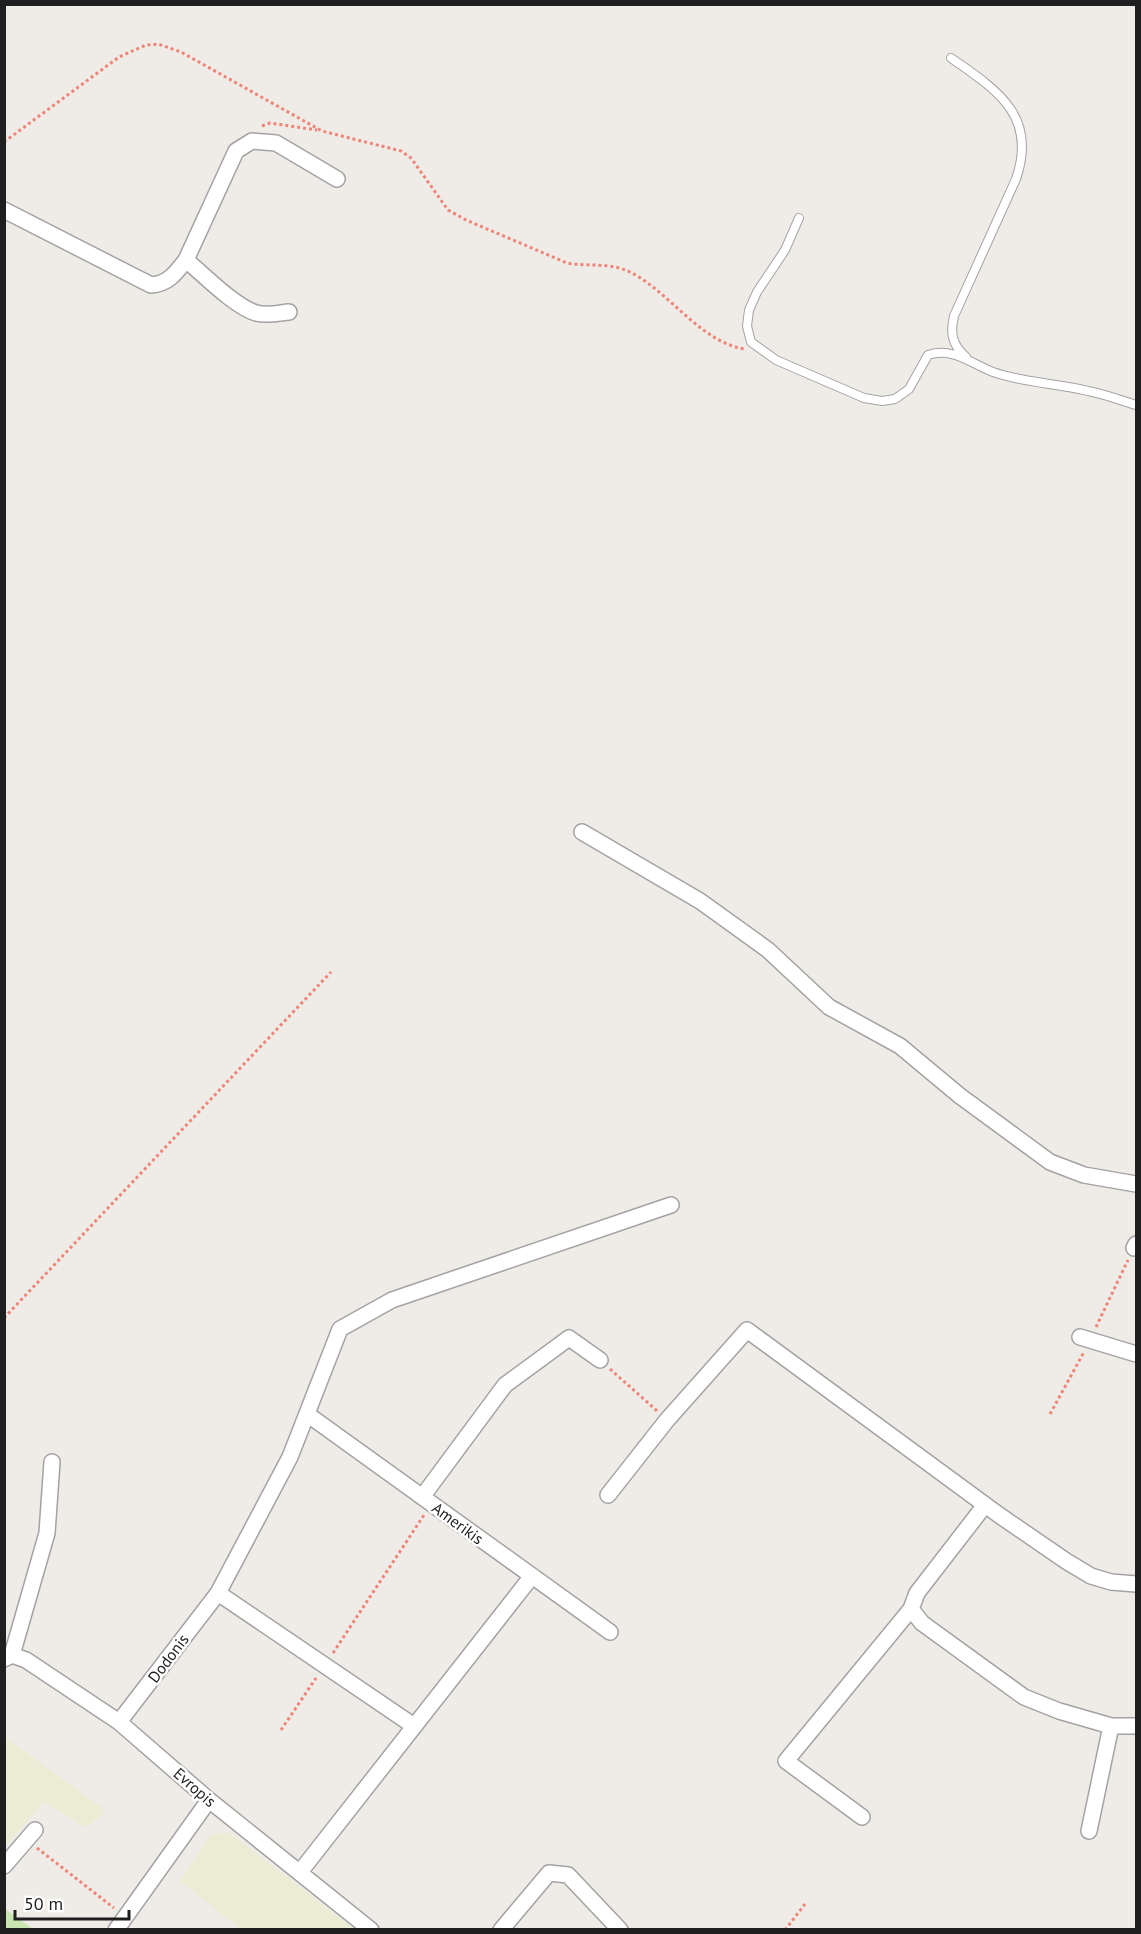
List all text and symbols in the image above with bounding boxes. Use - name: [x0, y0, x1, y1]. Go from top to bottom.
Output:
- street label: Amerikis: [428, 1498, 488, 1549]
- street label: Dodonis: [143, 1629, 193, 1686]
- street label: Evropis: [170, 1763, 221, 1811]
- scale bar: [15, 1883, 129, 1921]
- text: 50 m: [24, 1892, 63, 1915]

